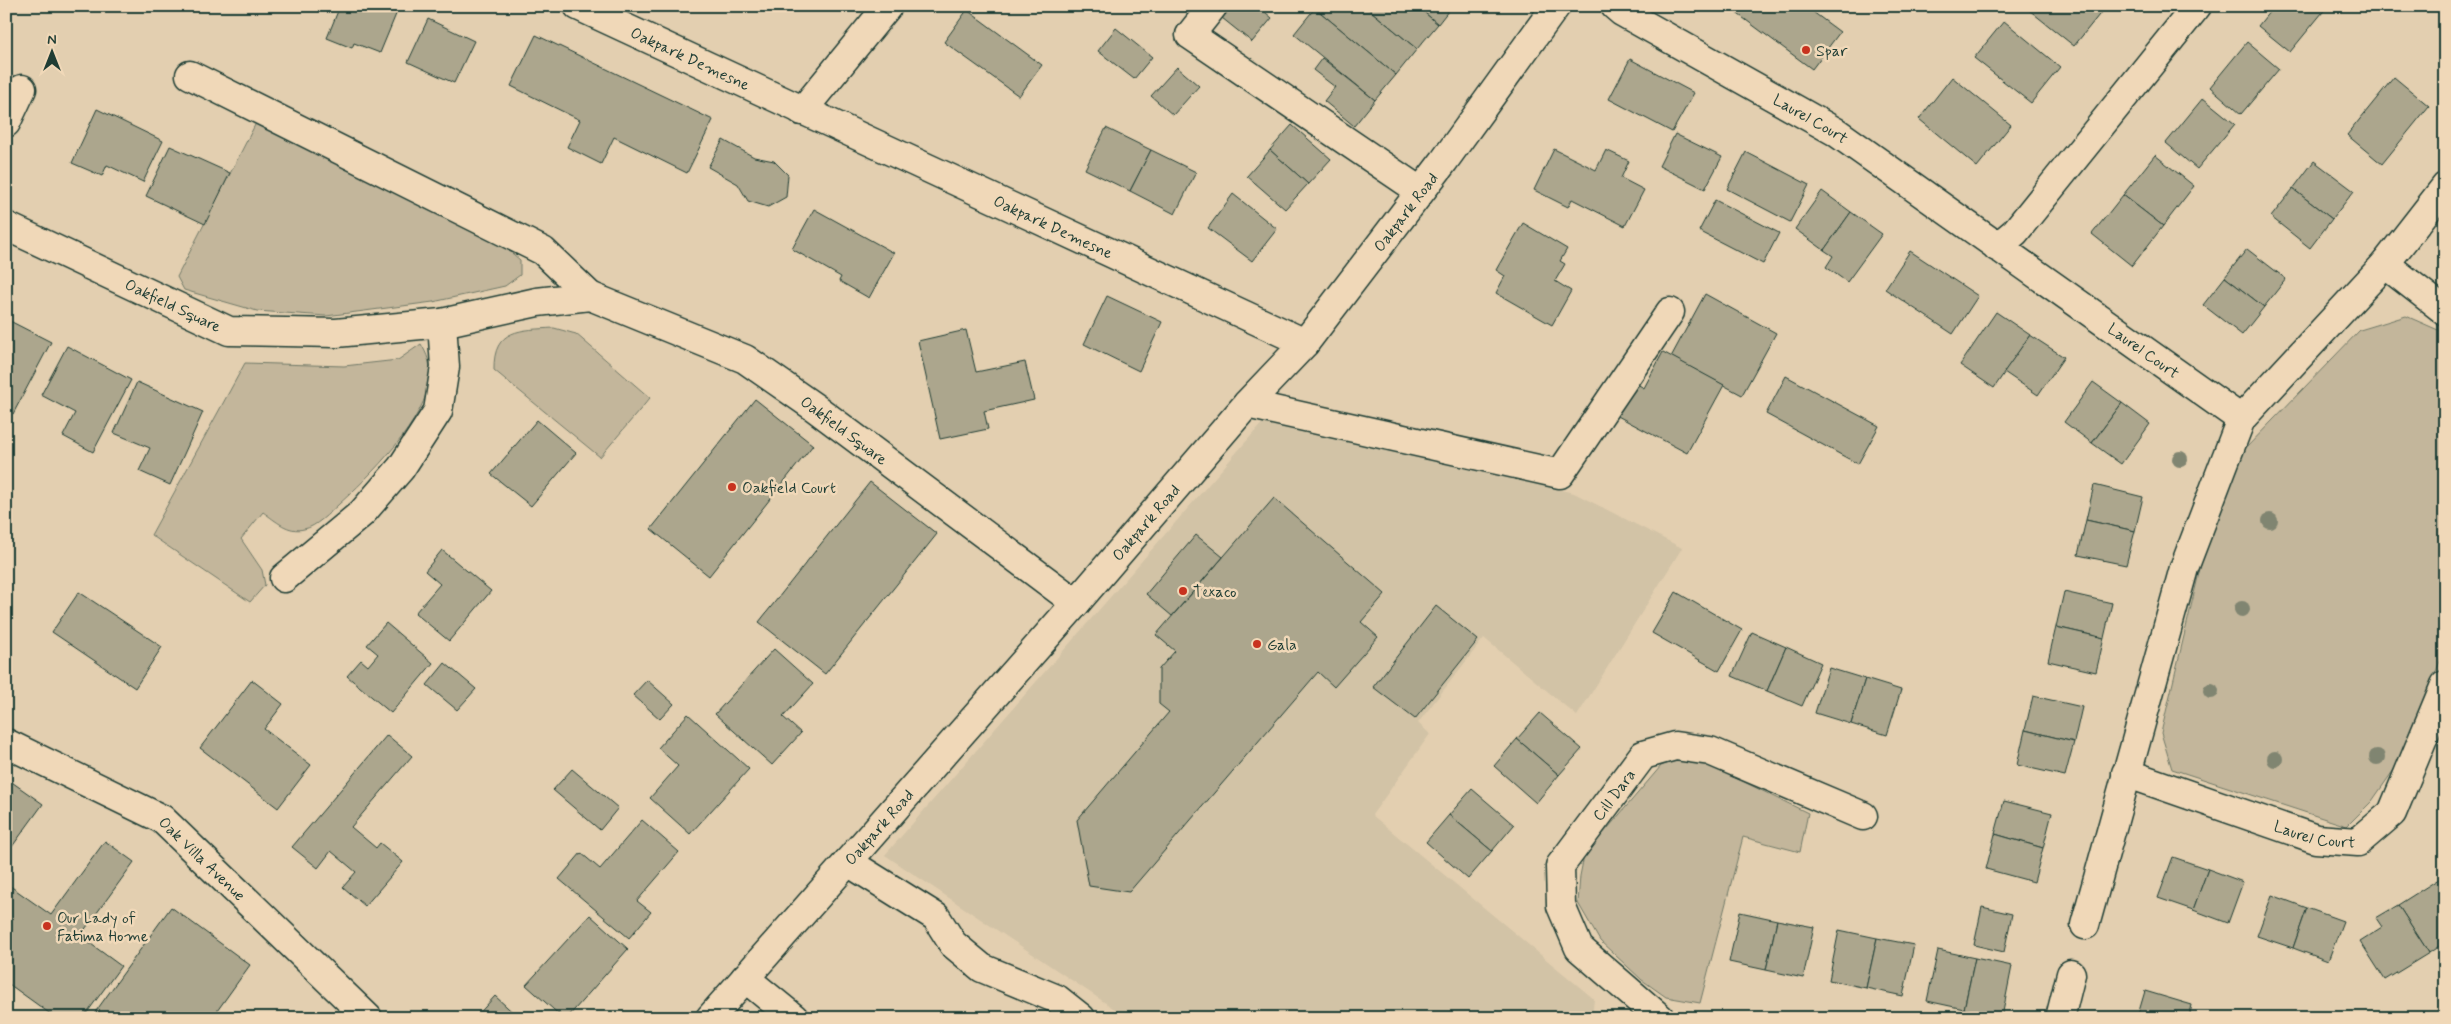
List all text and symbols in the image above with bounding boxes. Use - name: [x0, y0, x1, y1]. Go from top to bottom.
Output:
- street label: Oakpark Demesne: [627, 23, 753, 96]
- north arrow: [28, 28, 78, 78]
- text: N: [47, 31, 57, 49]
- place label: Spar: [1816, 41, 1848, 62]
- marker: Spar: [1800, 44, 1812, 56]
- street label: Laurel Court: [1769, 90, 1852, 150]
- street label: Oakpark Road: [1369, 169, 1443, 257]
- street label: Oakpark Demesne: [990, 191, 1116, 265]
- street label: Oakfield Square: [121, 275, 225, 338]
- street label: Laurel Court: [2103, 319, 2184, 384]
- street label: Oakfield Square: [796, 392, 892, 471]
- place label: Oakfield Court: [742, 478, 836, 499]
- street label: Oakpark Road: [1108, 480, 1185, 566]
- marker: Oakfield Court: [726, 481, 738, 493]
- place label: Texaco: [1193, 582, 1237, 603]
- marker: Texaco: [1177, 585, 1189, 597]
- place label: Gala: [1267, 635, 1297, 656]
- marker: Gala: [1251, 638, 1263, 650]
- street label: Cill Dara: [1588, 765, 1641, 826]
- street label: Oakpark Road: [841, 785, 919, 870]
- street label: Oak Villa Avenue: [154, 813, 249, 906]
- street label: Laurel Court: [2271, 816, 2357, 854]
- place label: Our Lady of Fatima Home: [57, 908, 149, 947]
- marker: Our Lady of Fatima Home: [41, 920, 53, 932]

